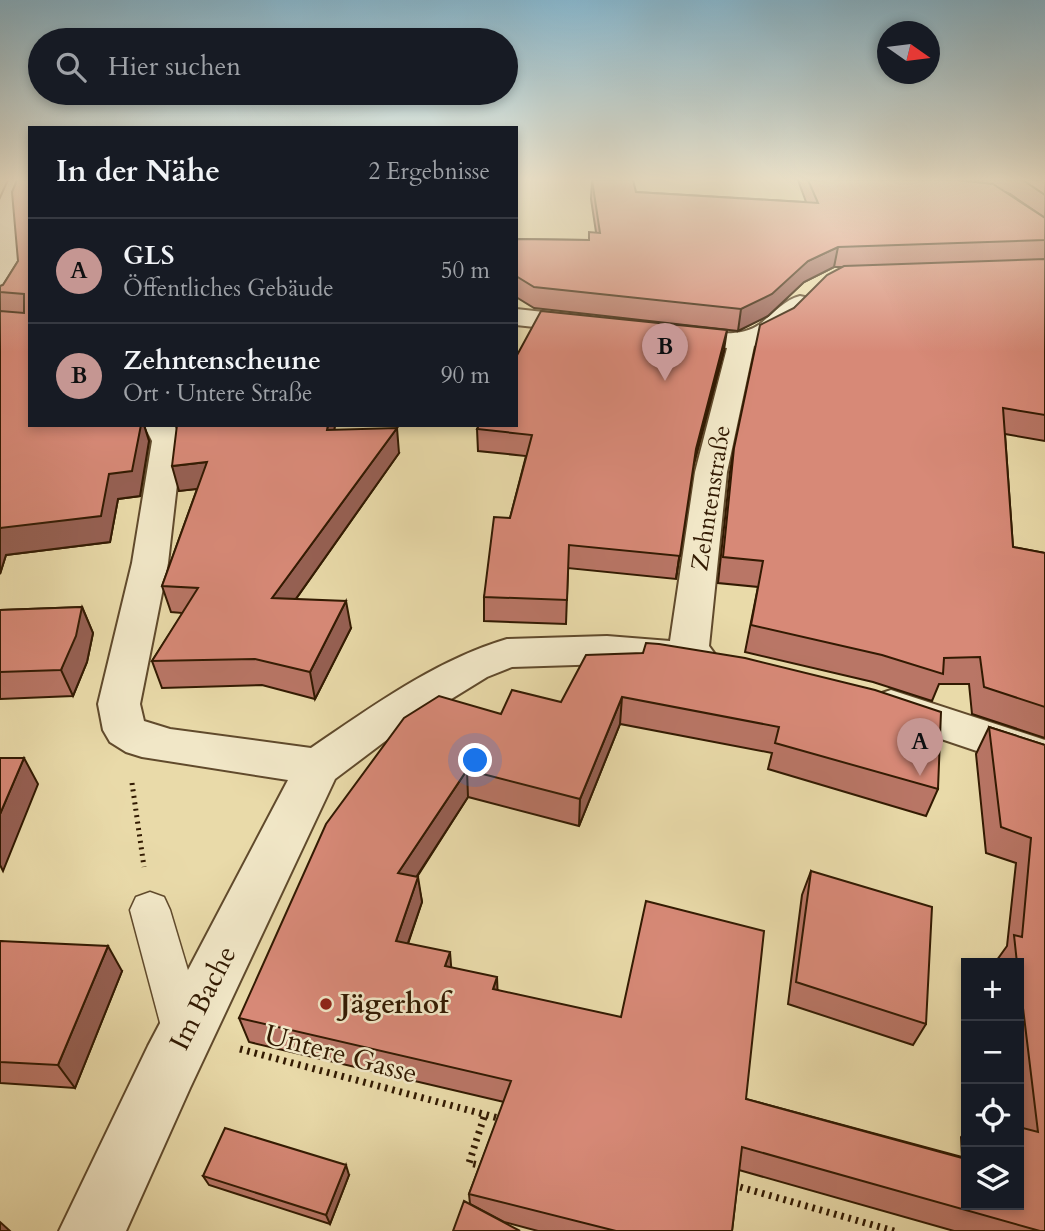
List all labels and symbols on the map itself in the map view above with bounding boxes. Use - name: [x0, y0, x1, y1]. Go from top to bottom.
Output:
- north arrow: [877, 21, 940, 84]
- pin: B: [642, 323, 688, 381]
- street label: Zehntenstraße: [683, 423, 739, 573]
- pin: A: [897, 718, 943, 776]
- your location: [458, 743, 492, 777]
- street label: Im Bache: [160, 939, 246, 1057]
- place label: Jägerhof: [336, 985, 453, 1023]
- marker: Jägerhof: [318, 996, 334, 1012]
- street label: Untere Gasse: [260, 1015, 422, 1093]

